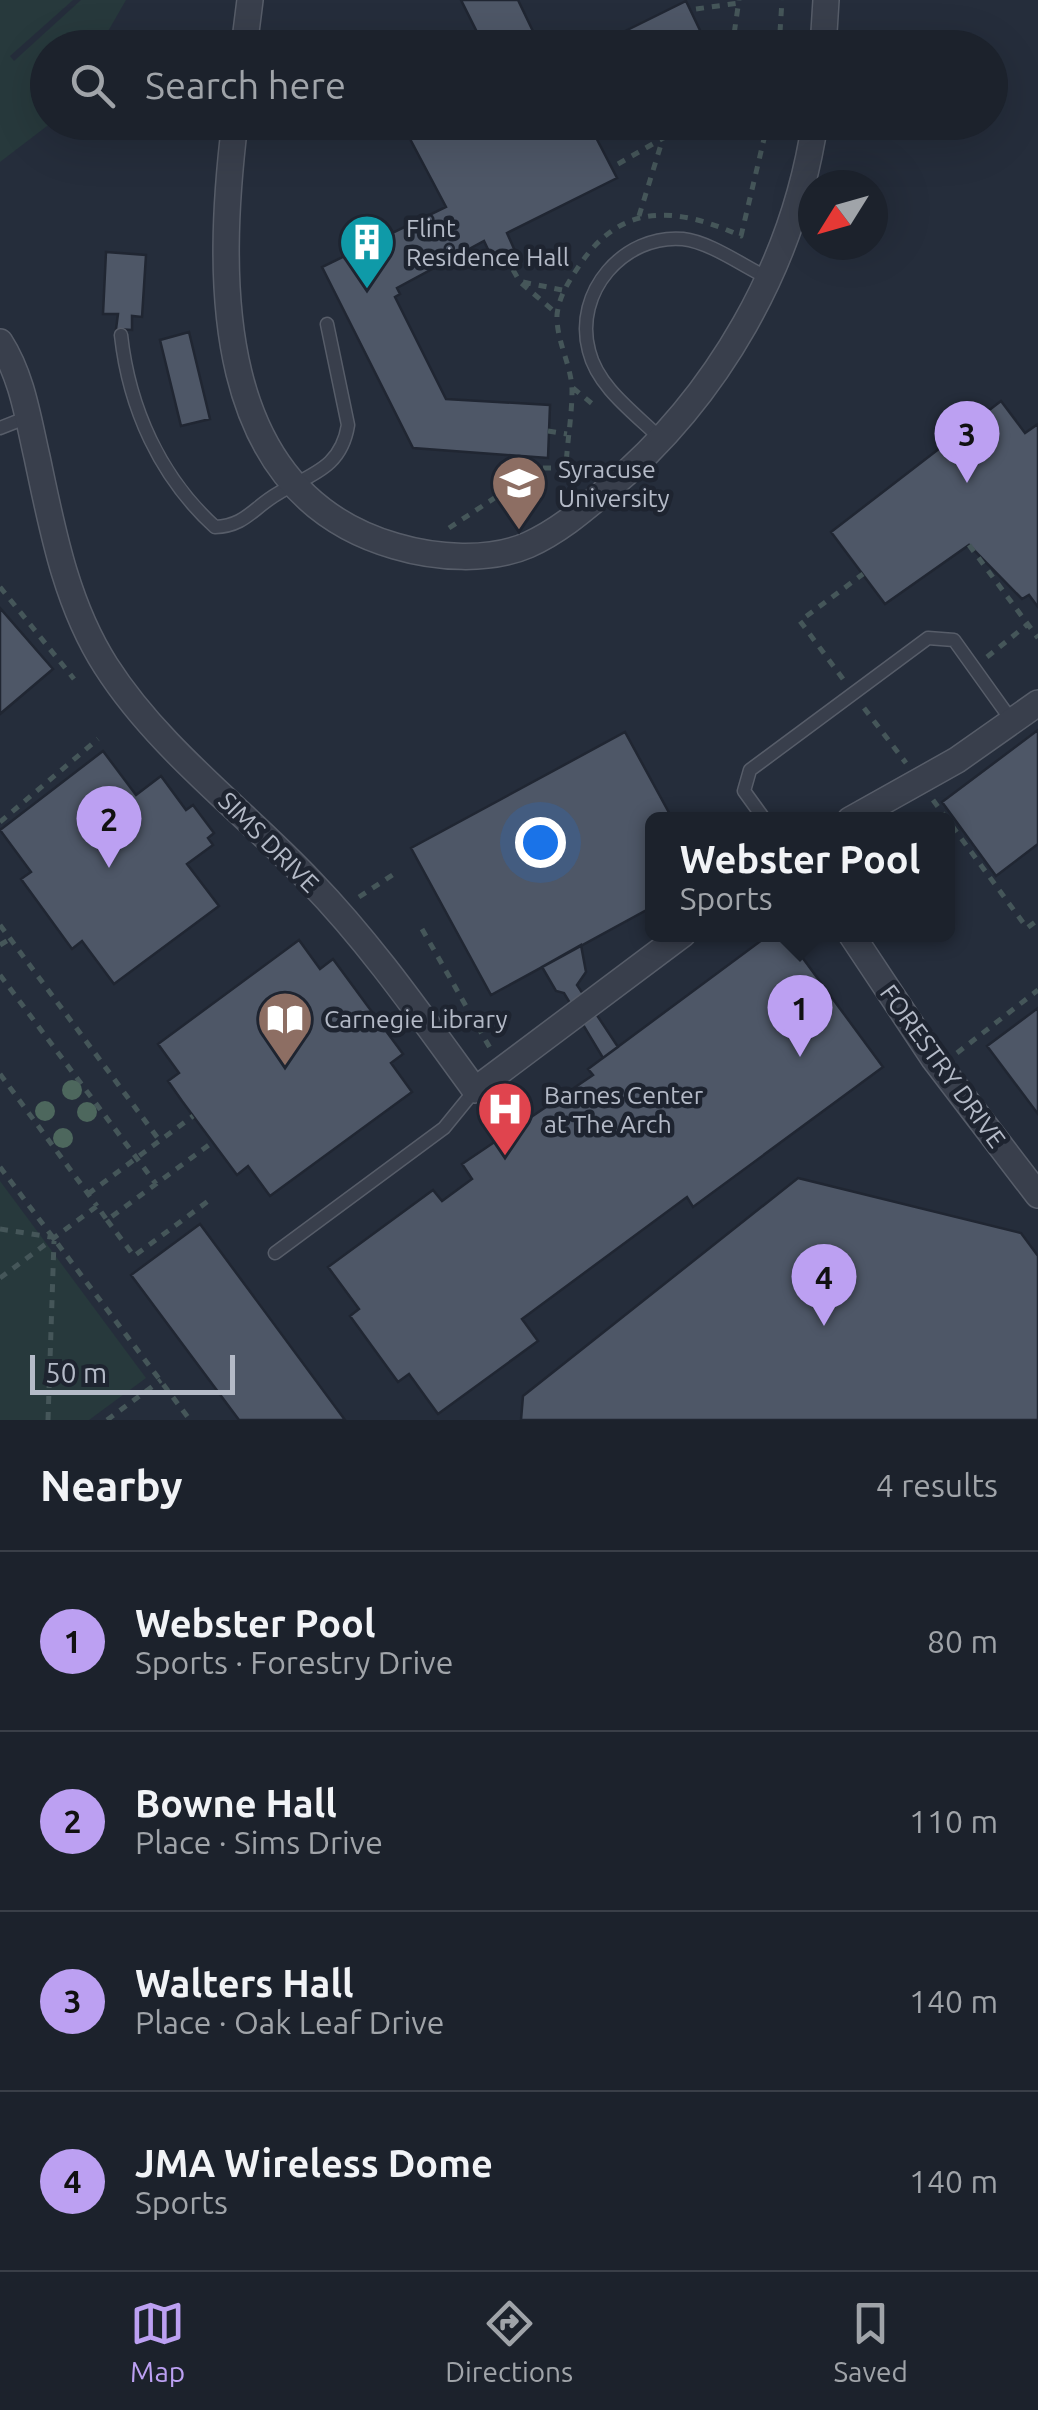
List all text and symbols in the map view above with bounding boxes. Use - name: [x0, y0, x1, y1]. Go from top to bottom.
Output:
- search box: [30, 30, 1008, 140]
- icon: search: [65, 58, 120, 113]
- text: Search here: [145, 64, 346, 106]
- north arrow: [798, 170, 888, 260]
- building icon: Flint Residence Hall: [337, 212, 397, 291]
- place label: Flint Residence Hall: [406, 214, 569, 271]
- pin: 3: [934, 400, 1000, 483]
- school or university icon: Syracuse University: [489, 453, 549, 532]
- place label: Syracuse University: [558, 455, 670, 512]
- pin: 2: [76, 786, 142, 868]
- street label: SIMS DRIVE: [213, 786, 325, 898]
- popup: [645, 812, 955, 942]
- your location: [515, 817, 566, 868]
- text: Webster Pool: [680, 838, 920, 880]
- text: Sports: [680, 880, 773, 916]
- pin: 1: [768, 974, 832, 1057]
- street label: FORESTRY DRIVE: [875, 979, 1011, 1153]
- library icon: Carnegie Library: [255, 989, 315, 1068]
- place label: Carnegie Library: [324, 1005, 508, 1033]
- hospital icon: Barnes Center at The Arch: [475, 1079, 535, 1158]
- place label: Barnes Center at The Arch: [544, 1081, 704, 1138]
- pin: 4: [792, 1244, 856, 1326]
- scale bar: [30, 1350, 235, 1394]
- text: 50 m: [45, 1357, 107, 1388]
- text: Nearby: [40, 1462, 183, 1509]
- text: 4 results: [876, 1467, 998, 1503]
- text: Webster Pool: [135, 1602, 375, 1644]
- text: 1: [63, 1623, 82, 1659]
- text: 80 m: [927, 1623, 998, 1659]
- text: Sports · Forestry Drive: [135, 1644, 453, 1680]
- text: Bowne Hall: [135, 1782, 337, 1824]
- text: 2: [63, 1803, 82, 1839]
- text: 110 m: [909, 1803, 998, 1839]
- text: Place · Sims Drive: [135, 1824, 383, 1860]
- text: Walters Hall: [135, 1962, 353, 2004]
- text: 3: [63, 1983, 82, 2019]
- text: 140 m: [909, 1983, 998, 2019]
- text: Place · Oak Leaf Drive: [135, 2004, 444, 2040]
- text: JMA Wireless Dome: [135, 2142, 493, 2184]
- text: 4: [63, 2163, 82, 2199]
- text: 140 m: [909, 2163, 998, 2199]
- text: Sports: [135, 2184, 228, 2220]
- tab: Map: [130, 2296, 185, 2387]
- tab: Directions: [445, 2296, 573, 2387]
- tab: Saved: [833, 2296, 908, 2387]

